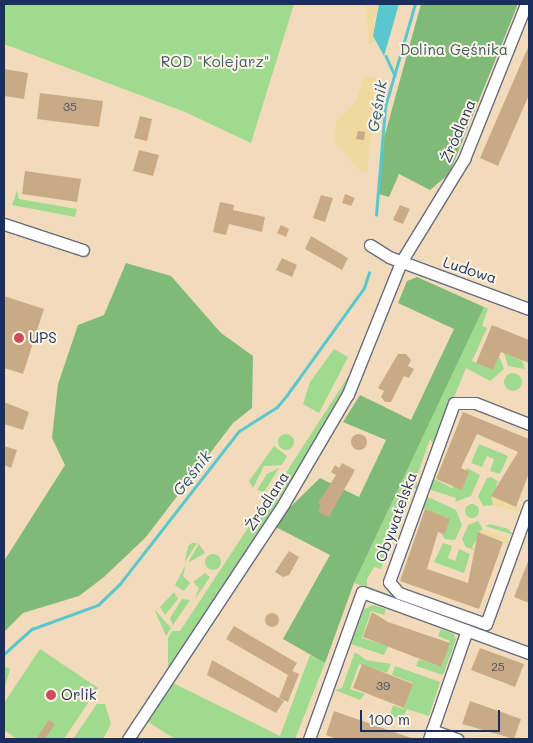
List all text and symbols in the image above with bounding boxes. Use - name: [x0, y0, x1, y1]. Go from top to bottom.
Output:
- park label: Dolina Gęśnika: [400, 41, 508, 59]
- park label: ROD "Kolejarz": [161, 53, 269, 71]
- water label: Gęśnik: [363, 79, 391, 133]
- street label: Źródlana: [437, 97, 479, 165]
- house number: 35: [63, 100, 77, 114]
- street label: Ludowa: [441, 253, 499, 287]
- place label: UPS: [29, 329, 57, 347]
- marker: UPS: [13, 332, 25, 344]
- water label: Gęśnik: [168, 447, 216, 499]
- street label: Źródlana: [241, 468, 293, 534]
- street label: Obywatelska: [371, 470, 421, 564]
- house number: 25: [491, 660, 505, 674]
- house number: 39: [376, 679, 390, 693]
- place label: Orlik: [61, 686, 97, 704]
- marker: Orlik: [45, 689, 57, 701]
- scale bar: [363, 700, 503, 732]
- text: 100 m: [368, 709, 410, 729]

